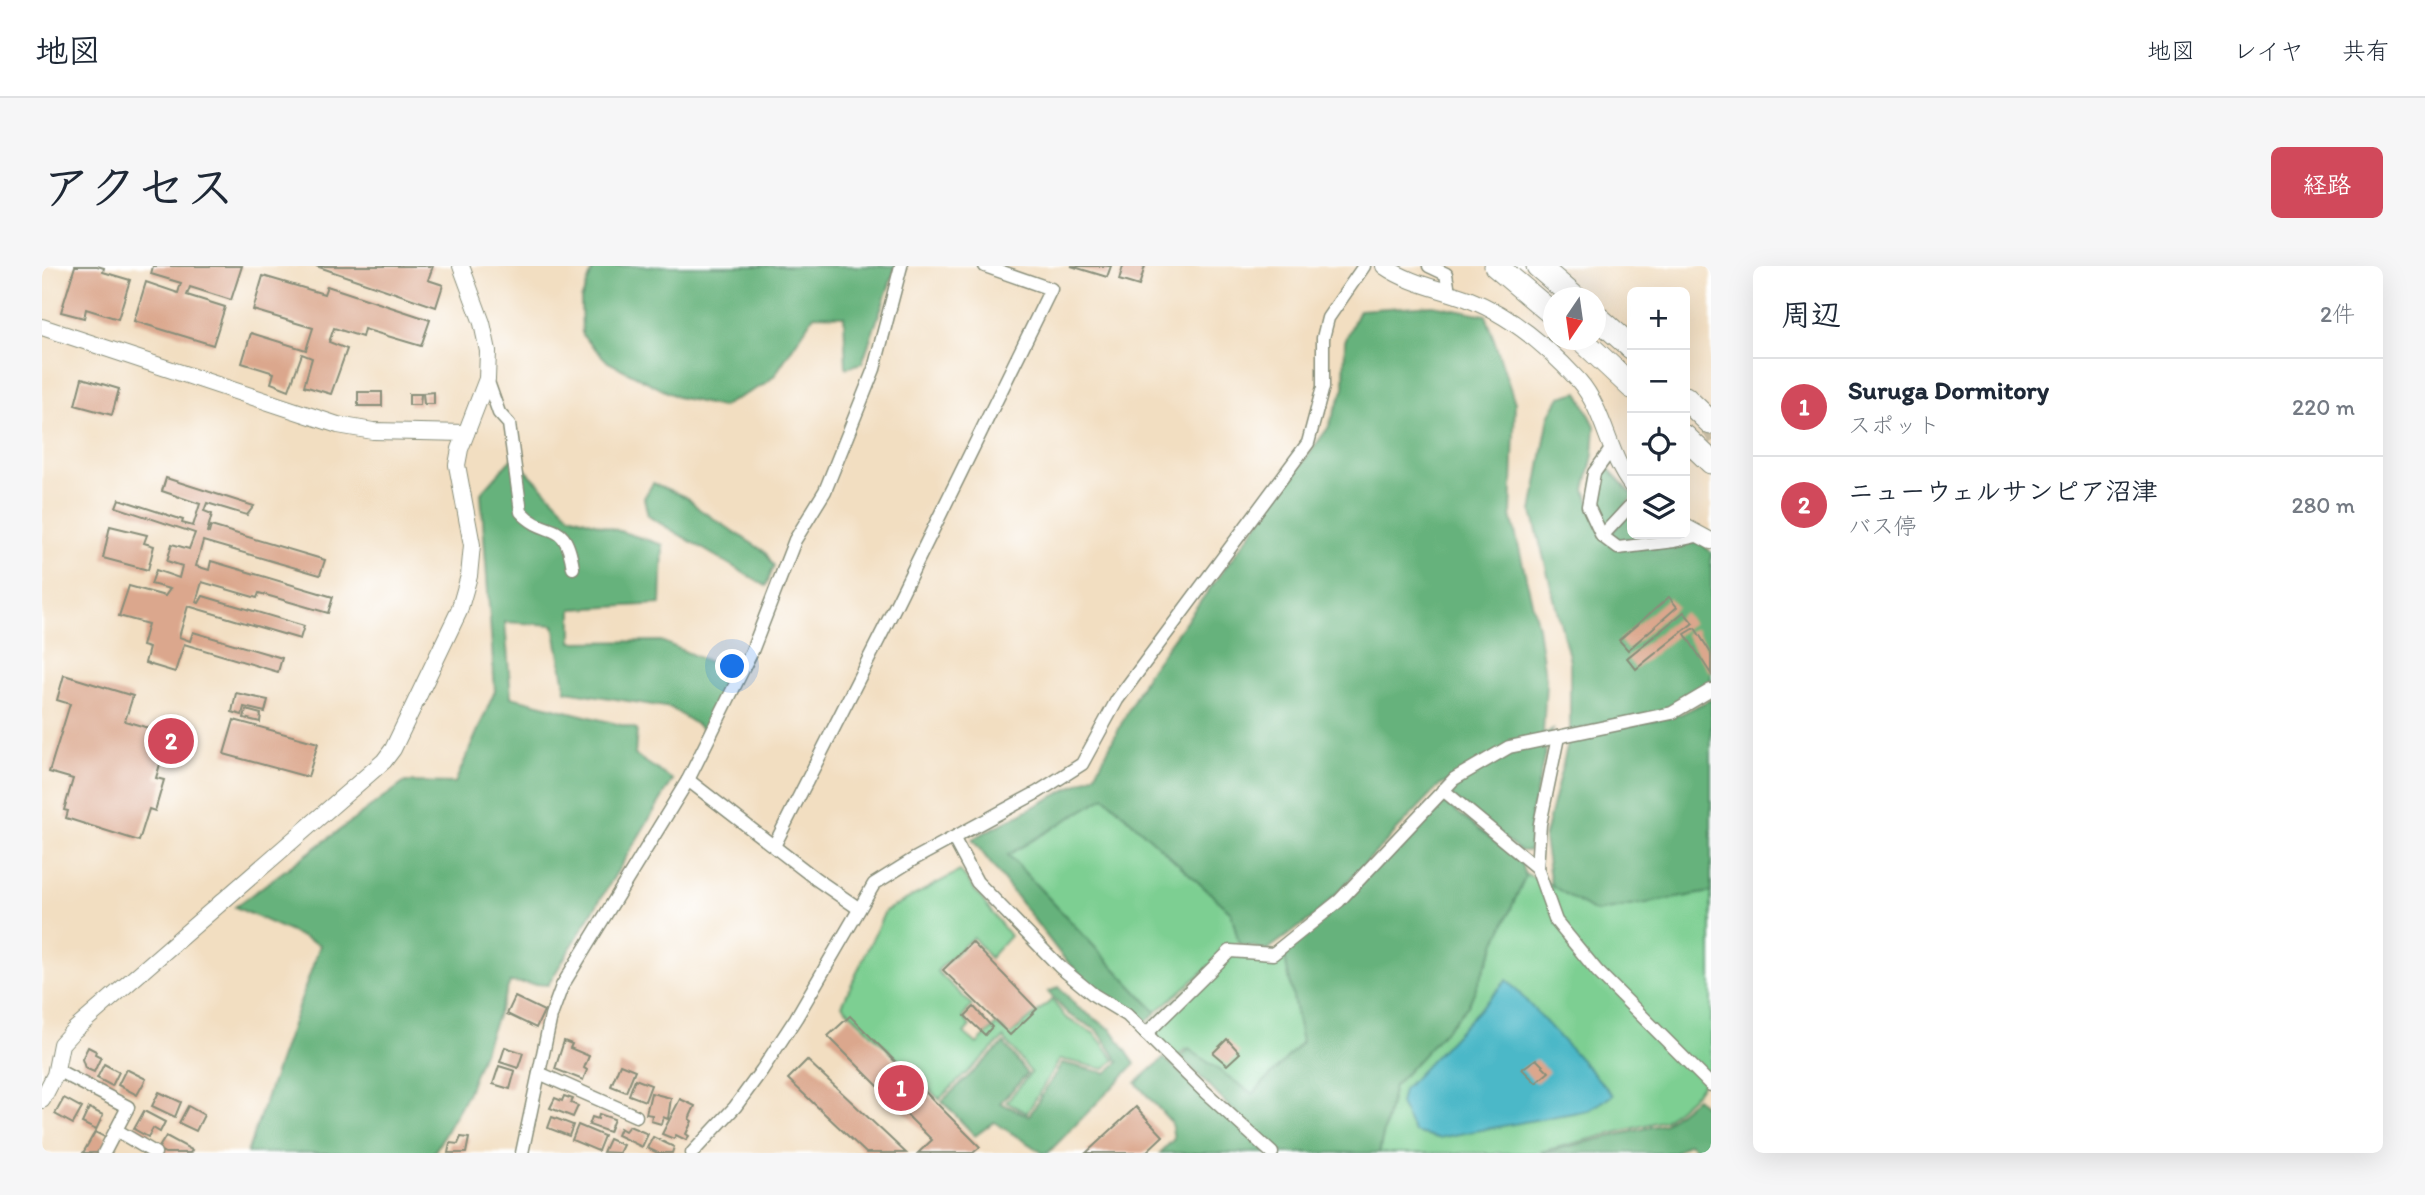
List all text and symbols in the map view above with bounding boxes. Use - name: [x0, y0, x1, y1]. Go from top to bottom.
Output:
- text: 地図: [35, 31, 101, 70]
- text: 地図: [2147, 36, 2195, 65]
- text: レイヤ: [2233, 36, 2304, 65]
- text: 共有: [2342, 36, 2390, 65]
- button: 経路: [2271, 147, 2383, 218]
- text: アクセス: [42, 157, 235, 216]
- north arrow: [1543, 287, 1606, 350]
- map controls: [1627, 287, 1690, 539]
- button: +: [1627, 287, 1690, 350]
- text: 周辺: [1781, 296, 1841, 333]
- text: 2件: [2320, 300, 2355, 328]
- button: −: [1627, 350, 1690, 413]
- text: Suruga Dormitory: [1848, 374, 2049, 406]
- text: 1: [1799, 393, 1809, 421]
- text: 220 m: [2292, 393, 2355, 421]
- text: スポット: [1848, 411, 1940, 439]
- button: locate: [1627, 413, 1690, 476]
- text: ニューウェルサンピア沼津: [1848, 475, 2157, 507]
- button: layers: [1627, 476, 1690, 539]
- text: 2: [1798, 491, 1810, 519]
- text: 280 m: [2292, 491, 2355, 519]
- text: バス停: [1848, 512, 1917, 540]
- your location: [715, 649, 749, 683]
- pin: 2: [148, 715, 194, 767]
- pin: 1: [878, 1062, 924, 1114]

